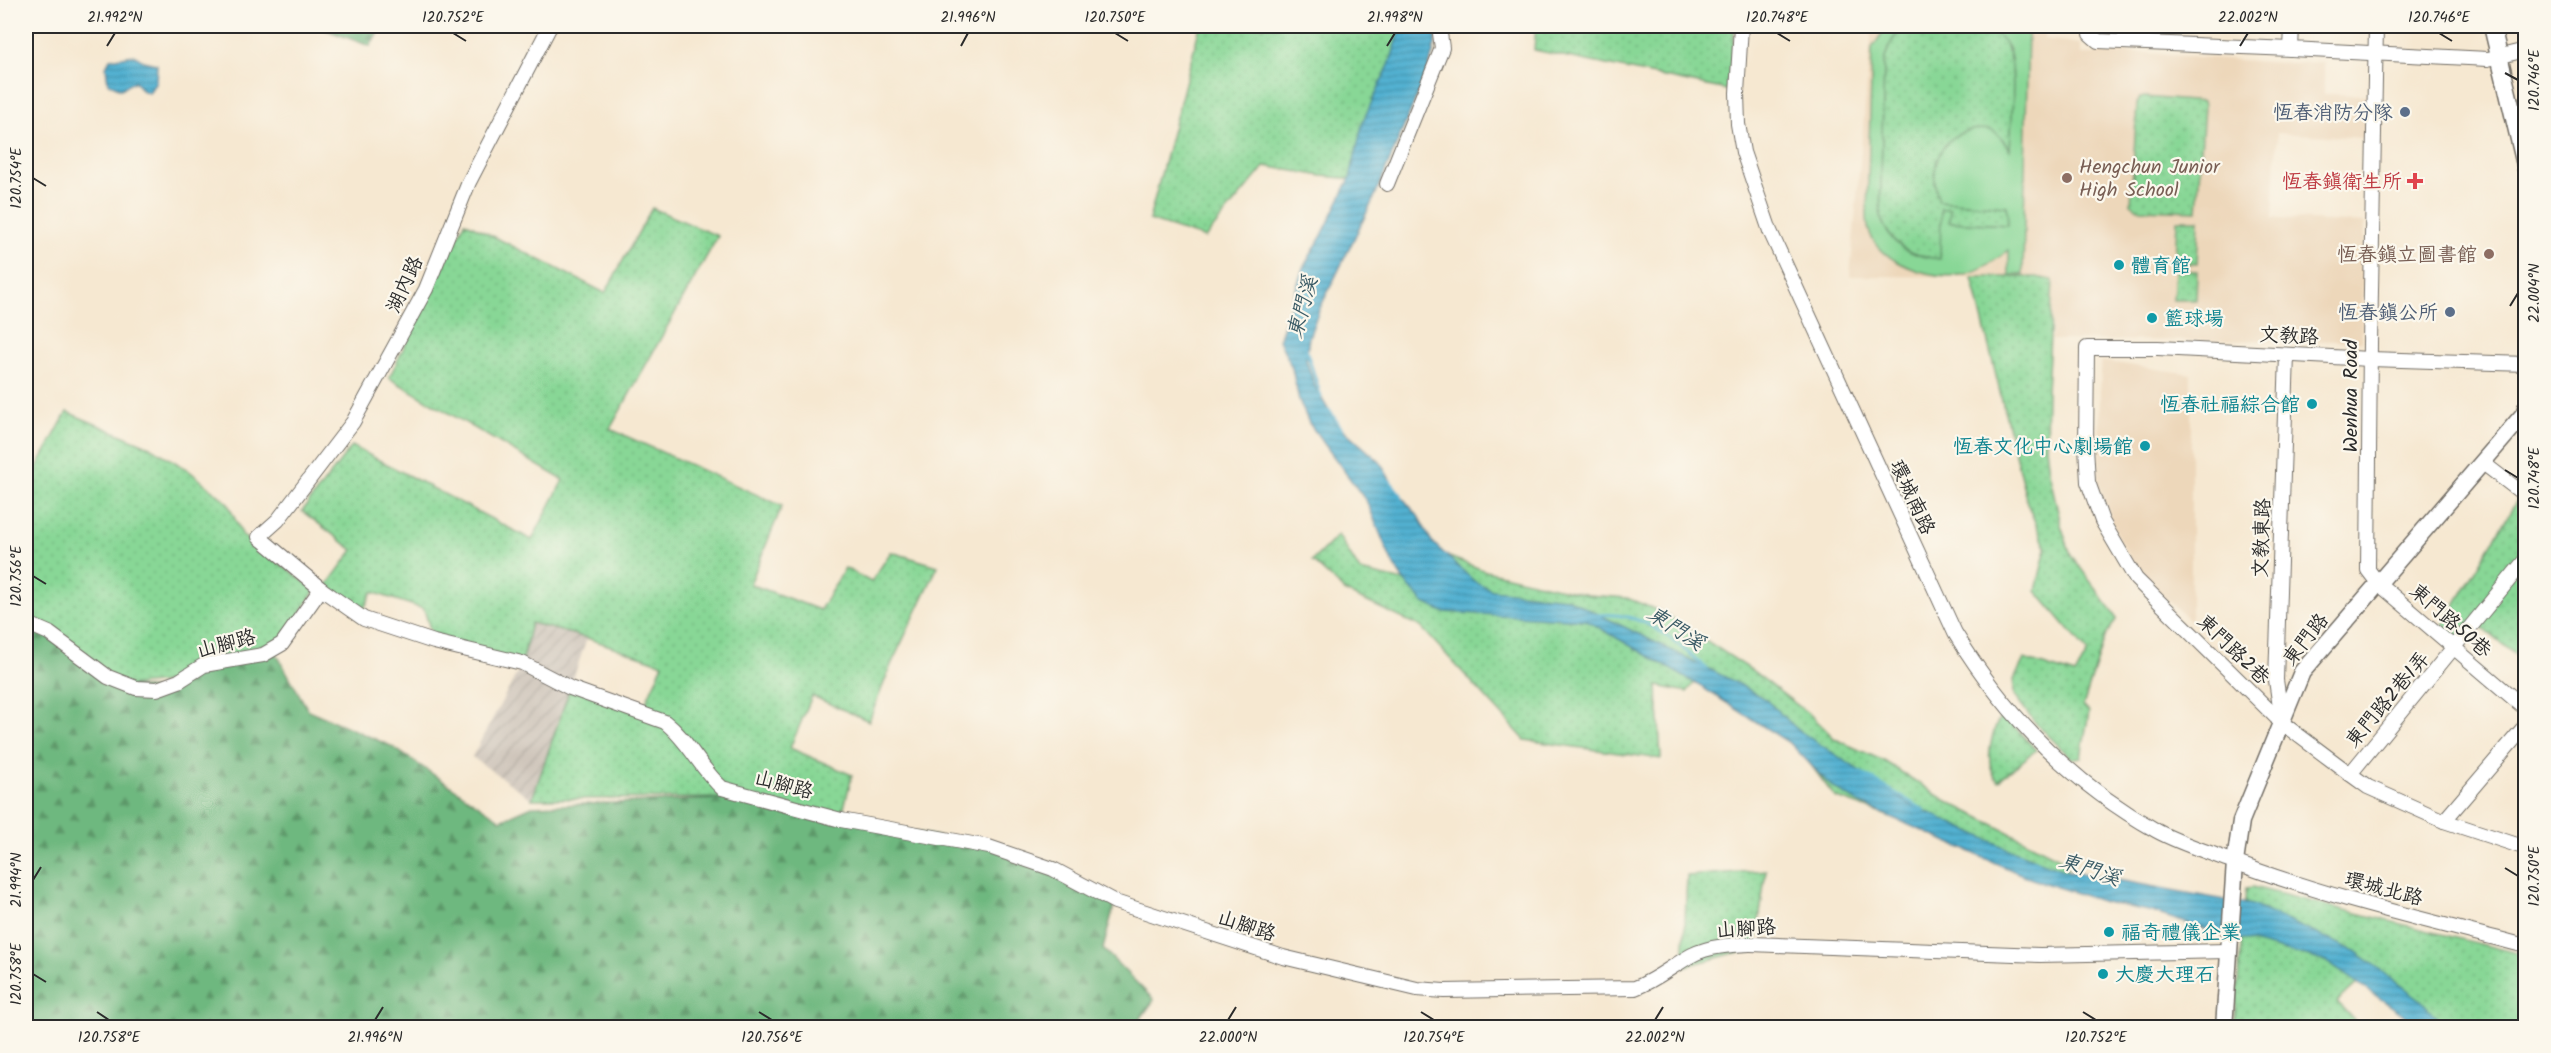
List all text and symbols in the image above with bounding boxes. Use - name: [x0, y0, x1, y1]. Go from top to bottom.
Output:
- text: 21.992°N: [87, 6, 143, 30]
- text: 120.752°E: [422, 6, 485, 30]
- text: 21.996°N: [940, 6, 996, 30]
- text: 120.750°E: [1085, 6, 1147, 30]
- text: 21.998°N: [1367, 6, 1423, 30]
- text: 120.748°E: [1746, 6, 1809, 30]
- text: 22.002°N: [2218, 6, 2278, 30]
- text: 120.746°E: [2408, 6, 2471, 30]
- text: 120.746°E: [2523, 48, 2547, 111]
- place label: 恆春消防分隊: [2273, 98, 2393, 130]
- marker: 恆春消防分隊: [2398, 105, 2412, 119]
- text: 120.754°E: [5, 146, 29, 209]
- place label: Hengchun Junior High School: [2079, 152, 2221, 207]
- place label: 恆春鎮衛生所: [2282, 167, 2402, 199]
- marker: Hengchun Junior High School: [2060, 171, 2074, 185]
- marker: 恆春鎮衛生所: [2406, 172, 2424, 190]
- place label: 恆春鎮立圖書館: [2337, 240, 2477, 272]
- marker: 恆春鎮立圖書館: [2482, 247, 2496, 261]
- street label: 湖內路: [379, 250, 433, 319]
- place label: 體育館: [2131, 251, 2191, 283]
- marker: 體育館: [2112, 258, 2126, 272]
- text: 22.004°N: [2523, 263, 2547, 323]
- water label: 東門溪: [1279, 272, 1328, 342]
- place label: 恆春鎮公所: [2338, 298, 2438, 330]
- place label: 籃球場: [2164, 304, 2224, 336]
- marker: 恆春鎮公所: [2443, 305, 2457, 319]
- marker: 籃球場: [2145, 311, 2159, 325]
- street label: 文教路: [2258, 319, 2321, 355]
- street label: Wenhua Road: [2336, 338, 2368, 453]
- place label: 恆春社福綜合館: [2160, 390, 2300, 422]
- marker: 恆春社福綜合館: [2305, 397, 2319, 411]
- place label: 恆春文化中心劇場館: [1953, 432, 2133, 464]
- marker: 恆春文化中心劇場館: [2138, 439, 2152, 453]
- text: 120.748°E: [2523, 446, 2547, 509]
- street label: 環城南路: [1880, 455, 1943, 542]
- street label: 文教東路: [2246, 497, 2280, 579]
- text: 120.756°E: [5, 544, 29, 607]
- street label: 東門路50巷: [2401, 576, 2499, 667]
- water label: 東門溪: [1640, 598, 1711, 661]
- street label: 東門路: [2275, 606, 2338, 674]
- street label: 東門路2巷: [2189, 607, 2277, 694]
- street label: 山腳路: [193, 621, 261, 668]
- street label: 東門路2巷1弄: [2338, 645, 2439, 756]
- street label: 山腳路: [750, 763, 818, 809]
- text: 120.750°E: [2523, 844, 2547, 906]
- water label: 東門溪: [2054, 845, 2126, 896]
- text: 21.994°N: [5, 852, 29, 908]
- street label: 環城北路: [2341, 864, 2427, 916]
- street label: 山腳路: [1213, 902, 1281, 952]
- street label: 山腳路: [1715, 912, 1778, 948]
- place label: 福奇禮儀企業: [2121, 918, 2241, 950]
- marker: 福奇禮儀企業: [2102, 925, 2116, 939]
- text: 120.758°E: [5, 942, 29, 1005]
- place label: 大慶大理石: [2115, 960, 2215, 992]
- marker: 大慶大理石: [2096, 967, 2110, 981]
- text: 120.758°E: [78, 1026, 141, 1050]
- text: 21.996°N: [347, 1026, 403, 1050]
- text: 120.756°E: [741, 1026, 804, 1050]
- text: 22.000°N: [1199, 1026, 1257, 1050]
- text: 120.754°E: [1403, 1026, 1466, 1050]
- text: 22.002°N: [1625, 1026, 1685, 1050]
- text: 120.752°E: [2065, 1026, 2128, 1050]

